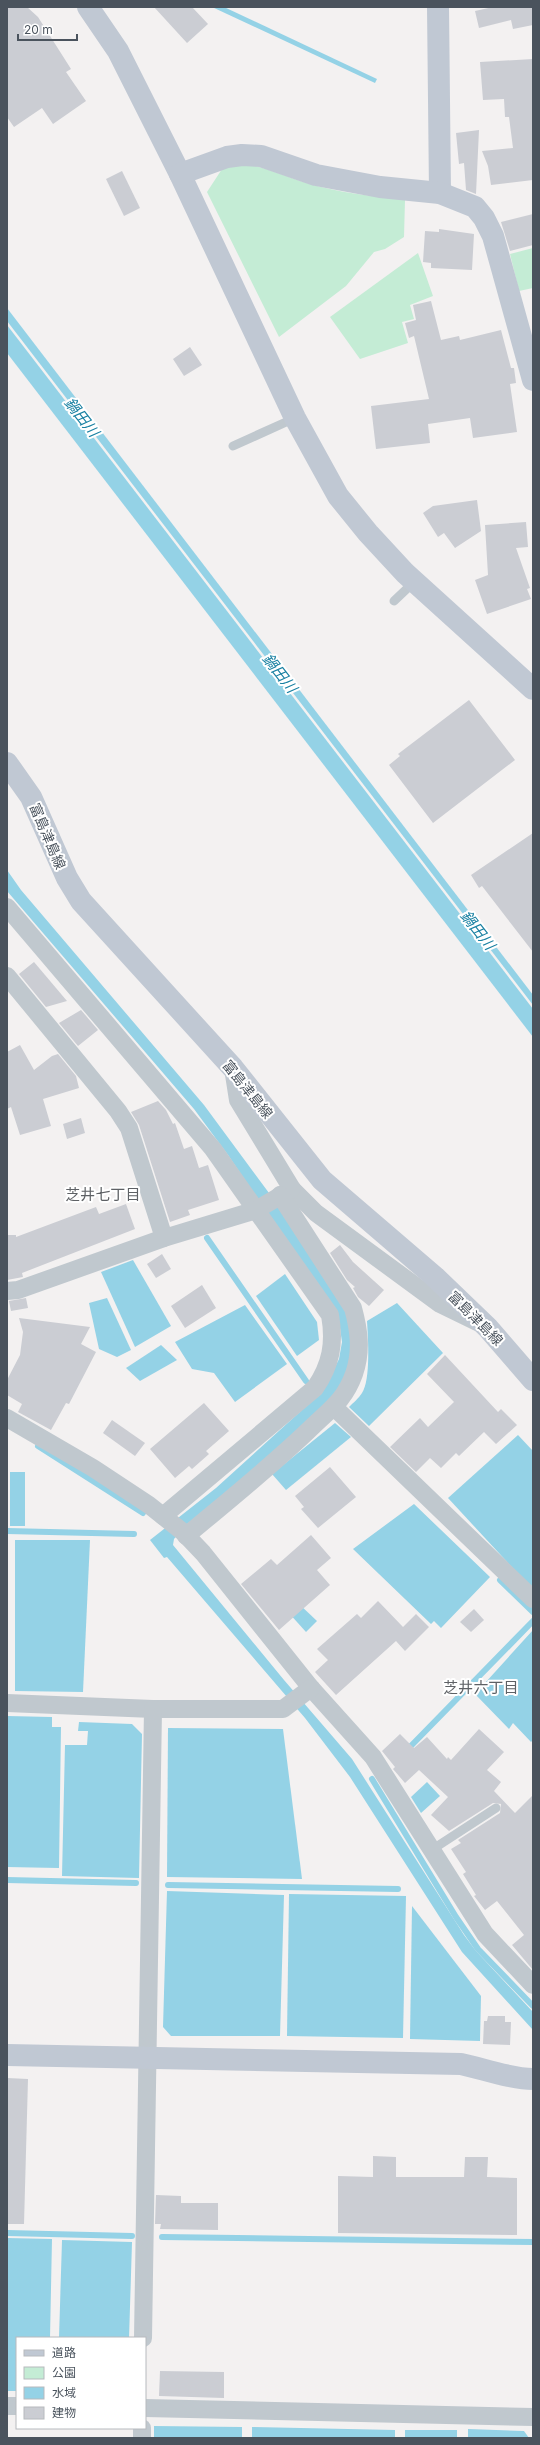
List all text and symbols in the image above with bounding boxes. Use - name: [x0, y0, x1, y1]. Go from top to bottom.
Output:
- scale bar: [18, 16, 77, 42]
- text: 20 m: [24, 22, 53, 37]
- water label: 鍋田川: [61, 393, 105, 442]
- water label: 鍋田川: [259, 649, 303, 698]
- street label: 富島津島線: [27, 800, 69, 872]
- water label: 鍋田川: [457, 906, 501, 955]
- street label: 富島津島線: [219, 1056, 277, 1122]
- district label: 芝井七丁目: [65, 1185, 141, 1204]
- street label: 富島津島線: [445, 1287, 507, 1349]
- district label: 芝井六丁目: [443, 1678, 519, 1697]
- legend: [16, 2337, 146, 2429]
- text: 道路: [52, 2345, 76, 2360]
- text: 公園: [52, 2365, 76, 2380]
- text: 水域: [52, 2385, 76, 2400]
- text: 建物: [52, 2405, 76, 2420]

